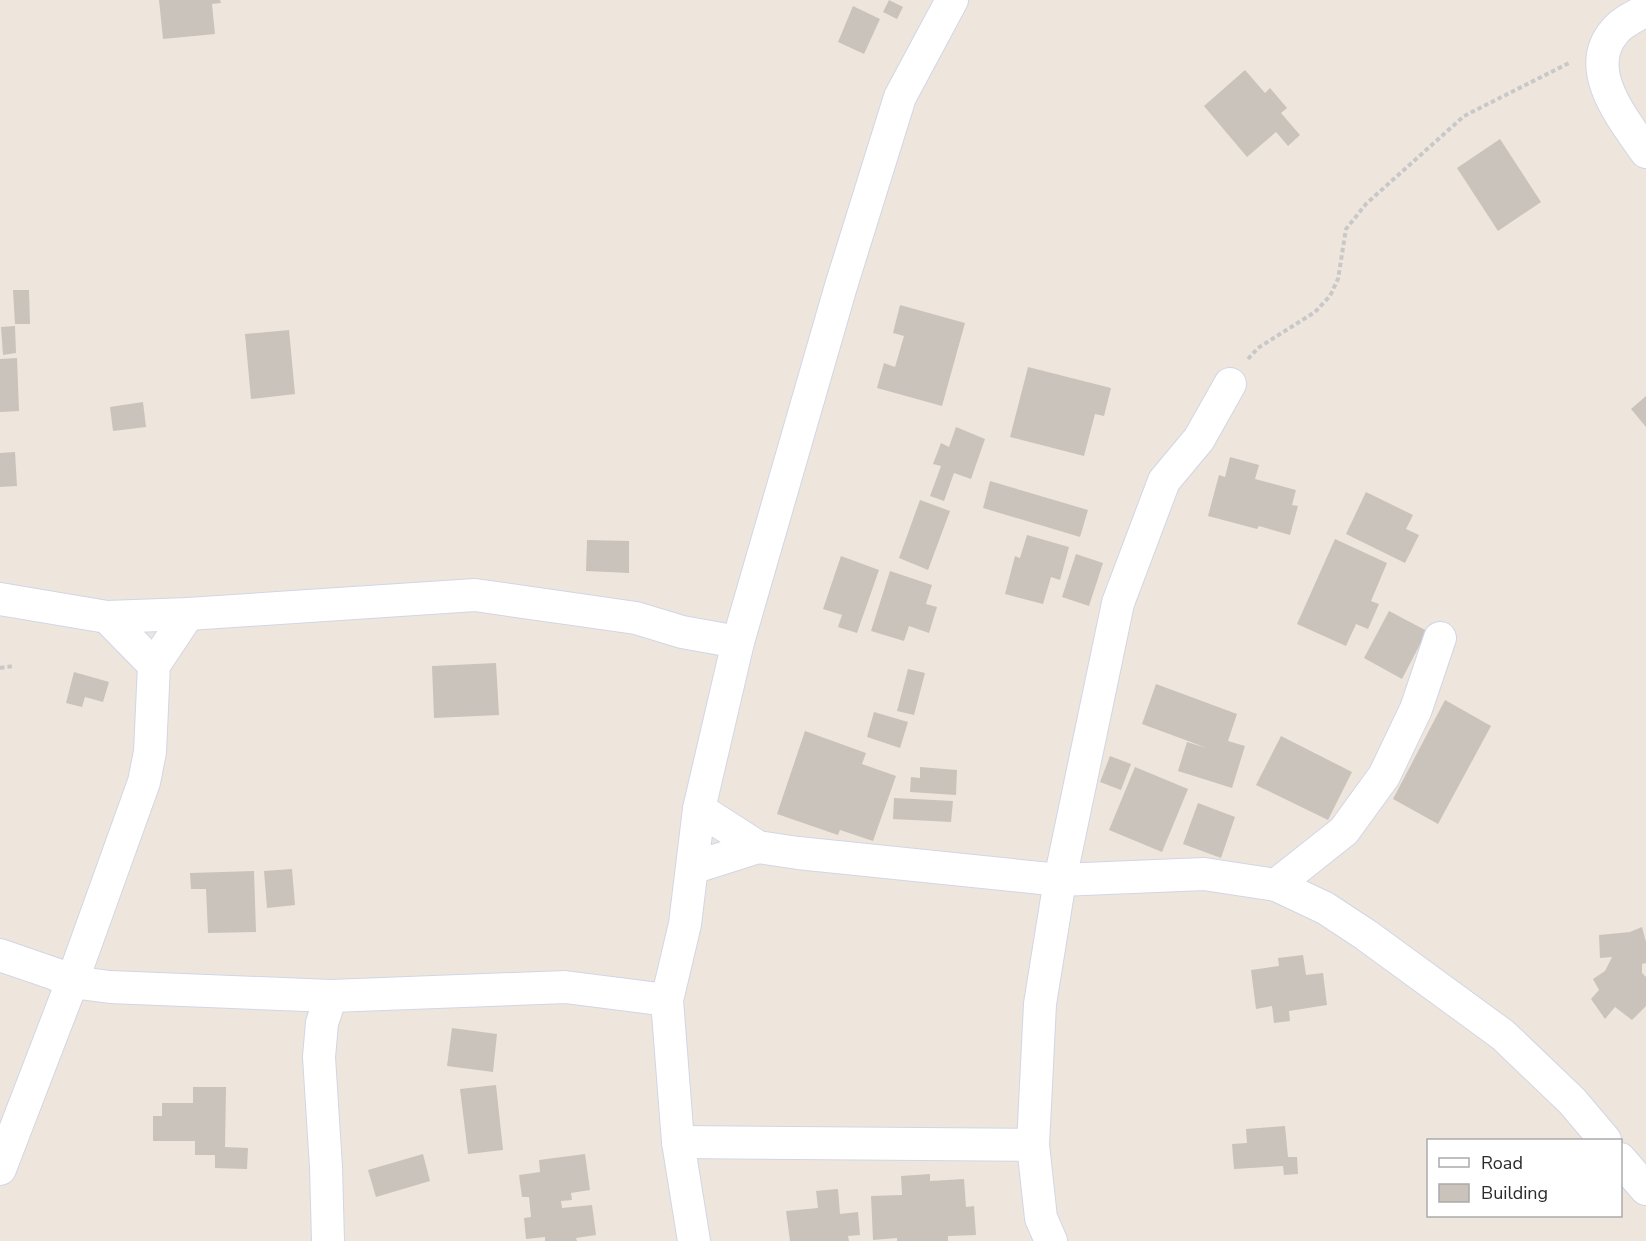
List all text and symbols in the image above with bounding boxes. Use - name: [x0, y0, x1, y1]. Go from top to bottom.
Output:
- legend: [1427, 1139, 1622, 1217]
- text: Road: [1481, 1151, 1523, 1175]
- text: Building: [1481, 1181, 1548, 1205]

